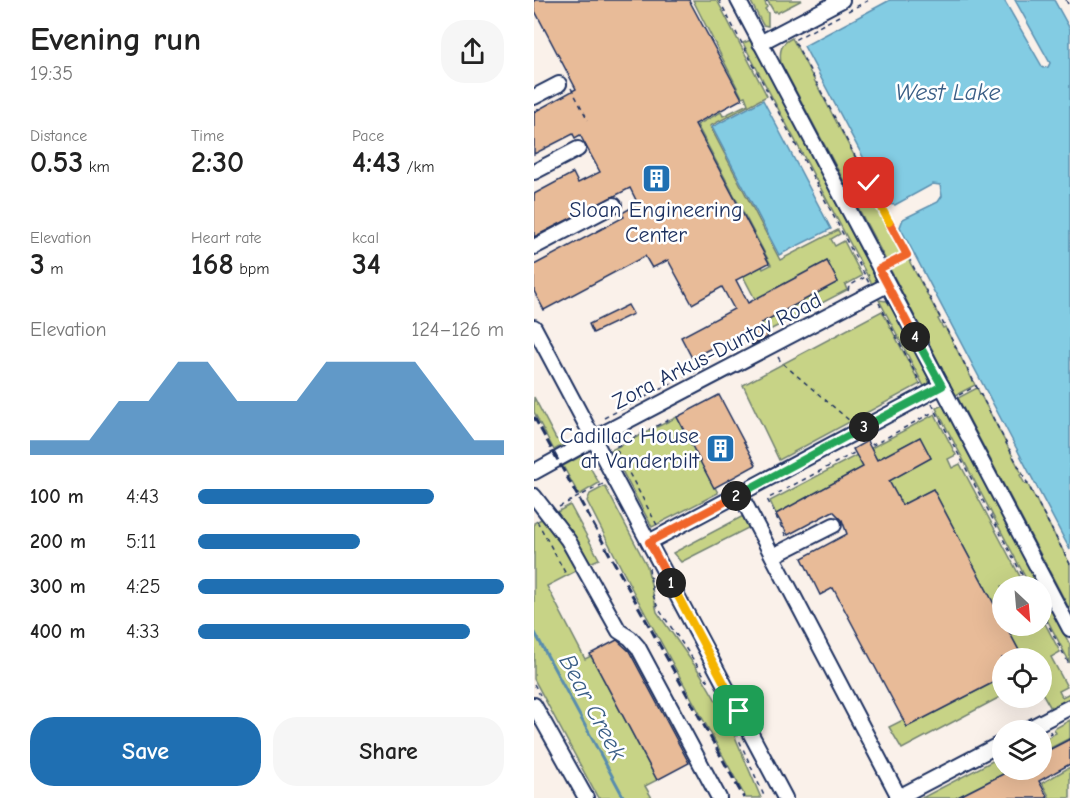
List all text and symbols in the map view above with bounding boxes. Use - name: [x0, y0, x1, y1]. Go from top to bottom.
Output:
- text: Evening run: [30, 20, 201, 58]
- button: share: [441, 20, 504, 83]
- text: 19:35: [30, 62, 73, 85]
- water label: West Lake: [895, 78, 1001, 106]
- text: Distance: [30, 127, 87, 145]
- text: Time: [191, 127, 224, 145]
- text: Pace: [352, 127, 384, 145]
- text: 0.53: [30, 145, 83, 180]
- text: 2:30: [191, 145, 244, 180]
- text: 4:43: [352, 145, 401, 180]
- pin: [843, 157, 894, 208]
- text: km: [83, 158, 110, 176]
- text: /km: [401, 158, 434, 176]
- building icon: Sloan Engineering Center: [640, 162, 672, 194]
- icon: check: [852, 166, 885, 199]
- place label: Sloan Engineering Center: [569, 197, 743, 248]
- text: Elevation: [30, 229, 91, 247]
- text: Heart rate: [191, 229, 262, 247]
- text: kcal: [352, 229, 379, 247]
- text: 3: [30, 247, 45, 282]
- text: 168: [191, 247, 234, 282]
- text: 34: [352, 247, 381, 282]
- text: m: [45, 260, 63, 278]
- text: bpm: [234, 260, 269, 278]
- street label: Zora Arkus-Duntov Road: [608, 287, 826, 415]
- text: Elevation: [30, 318, 107, 341]
- text: 124–126 m: [412, 318, 504, 341]
- pin: 4: [900, 322, 930, 352]
- text: 4: [911, 328, 919, 346]
- pin: 3: [849, 412, 879, 442]
- text: 3: [860, 418, 868, 436]
- place label: Cadillac House at Vanderbilt: [560, 423, 700, 474]
- building icon: Cadillac House at Vanderbilt: [704, 433, 736, 465]
- pin: 2: [721, 481, 751, 511]
- text: 100 m: [30, 485, 84, 508]
- text: 4:43: [126, 485, 159, 508]
- text: 2: [732, 487, 740, 505]
- text: 200 m: [30, 530, 86, 553]
- text: 5:11: [126, 530, 156, 553]
- pin: 1: [656, 568, 686, 598]
- text: 1: [668, 574, 674, 592]
- text: 300 m: [30, 575, 86, 598]
- text: 4:25: [126, 575, 161, 598]
- north arrow: [992, 576, 1052, 636]
- map controls: [992, 576, 1052, 780]
- text: 400 m: [30, 620, 85, 643]
- text: 4:33: [126, 620, 160, 643]
- button: locate: [992, 648, 1052, 708]
- water label: Bear Creek: [553, 649, 633, 765]
- pin: [713, 685, 764, 736]
- icon: arrive: [722, 694, 755, 727]
- button: Save: [30, 717, 261, 786]
- button: Share: [273, 717, 504, 786]
- button: layers: [992, 720, 1052, 780]

